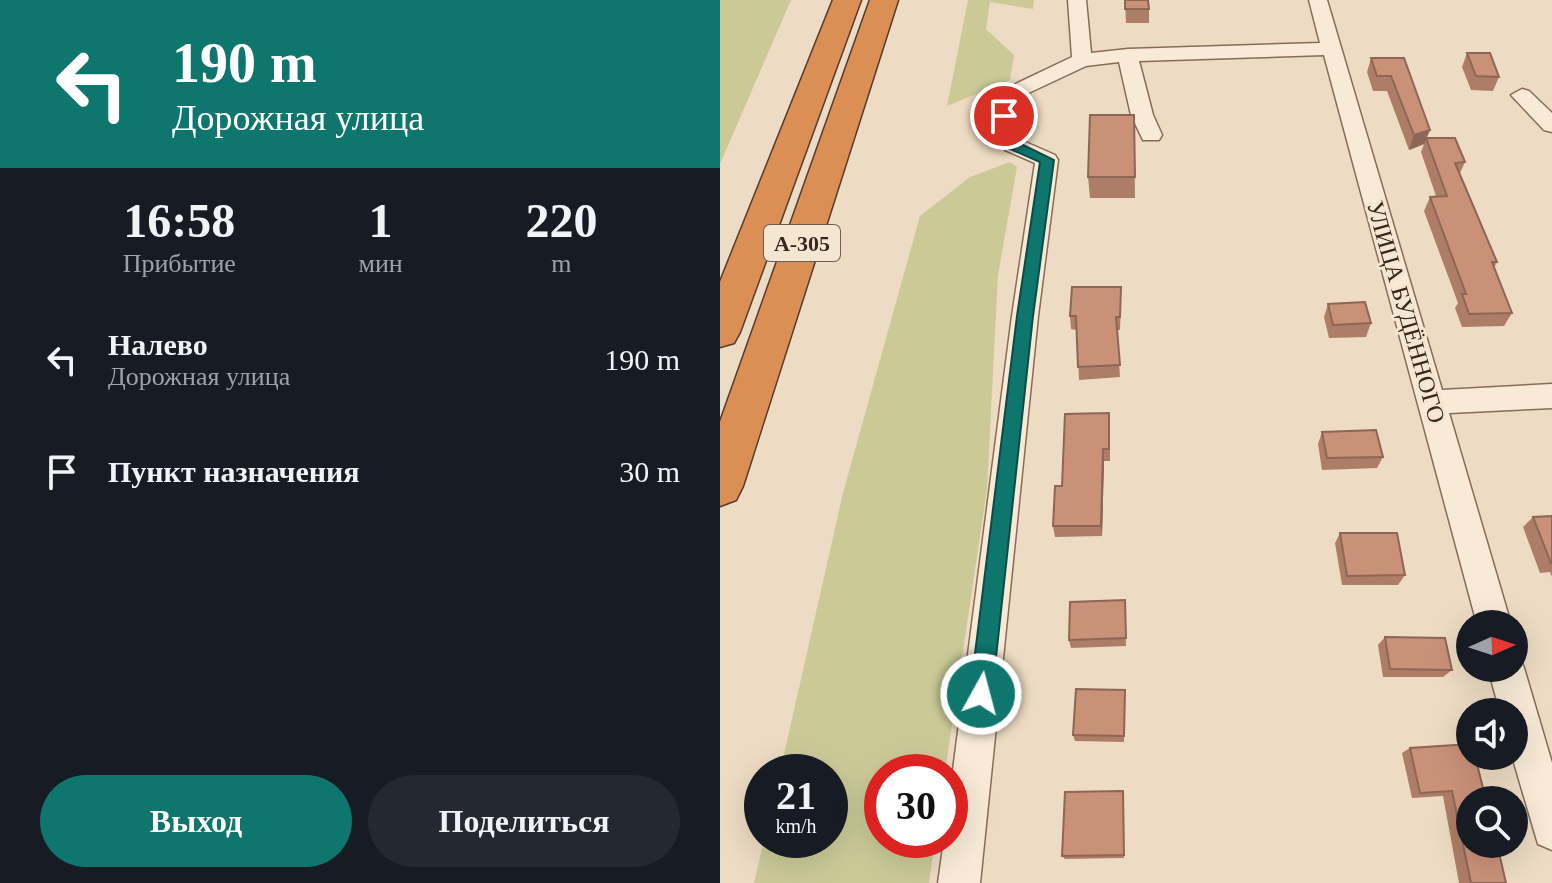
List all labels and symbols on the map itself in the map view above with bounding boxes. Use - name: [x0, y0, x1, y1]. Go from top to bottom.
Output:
- pin: [970, 82, 1038, 150]
- street label: УЛИЦА БУДЁННОГО: [1362, 198, 1450, 426]
- road number: А-305: [764, 225, 840, 261]
- north arrow: [1456, 610, 1528, 682]
- position arrow: [939, 652, 1023, 736]
- speed limit sign: 30: [864, 754, 968, 858]

